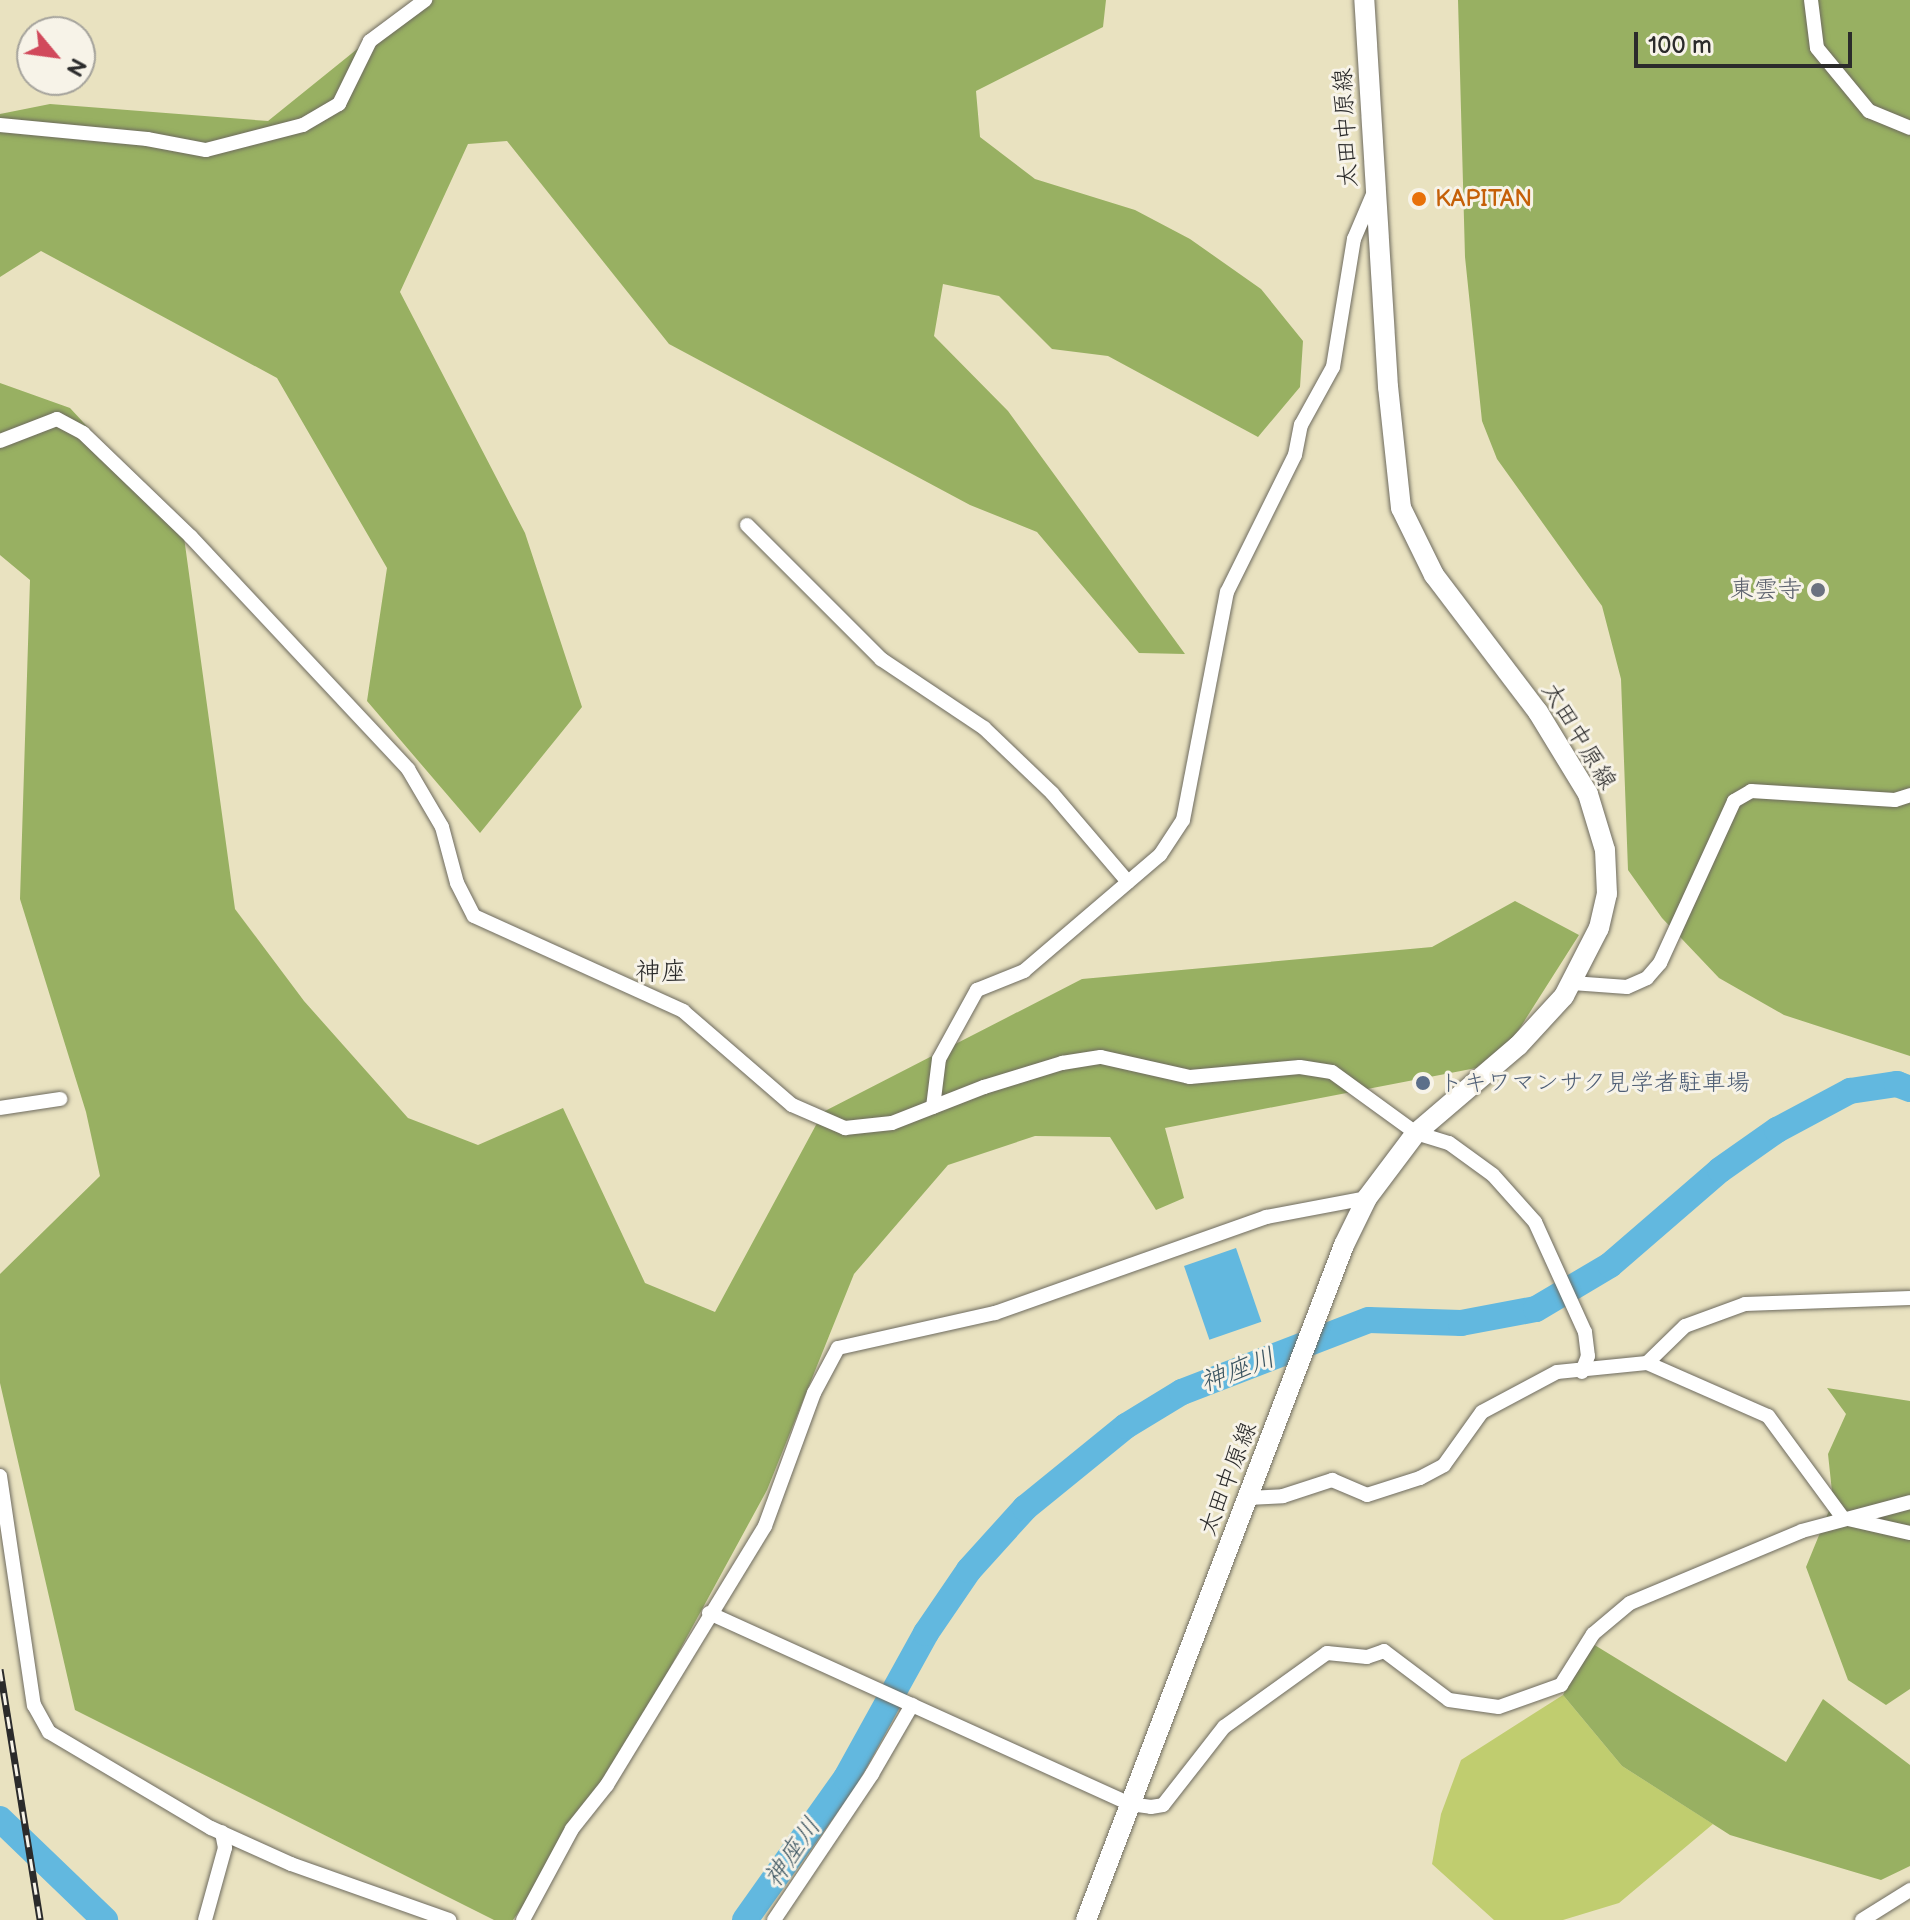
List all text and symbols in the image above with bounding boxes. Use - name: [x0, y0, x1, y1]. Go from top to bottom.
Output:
- north arrow: [16, 16, 96, 96]
- scale bar: [1638, 16, 1856, 66]
- text: 100 m: [1648, 31, 1712, 60]
- text: N: [60, 53, 91, 81]
- street label: 太田中原線: [1328, 67, 1364, 189]
- place label: KAPITAN: [1435, 185, 1532, 213]
- marker: KAPITAN: [1410, 190, 1428, 208]
- place label: 東雲寺: [1730, 576, 1802, 604]
- marker: 東雲寺: [1809, 581, 1827, 599]
- street label: 太田中原線: [1536, 677, 1622, 795]
- district label: 神座: [635, 957, 687, 989]
- place label: トキワマンサク見学者駐車場: [1439, 1069, 1751, 1097]
- marker: トキワマンサク見学者駐車場: [1414, 1074, 1432, 1092]
- water label: 神座川: [1196, 1342, 1280, 1400]
- street label: 太田中原線: [1193, 1418, 1263, 1540]
- water label: 神座川: [758, 1812, 828, 1894]

